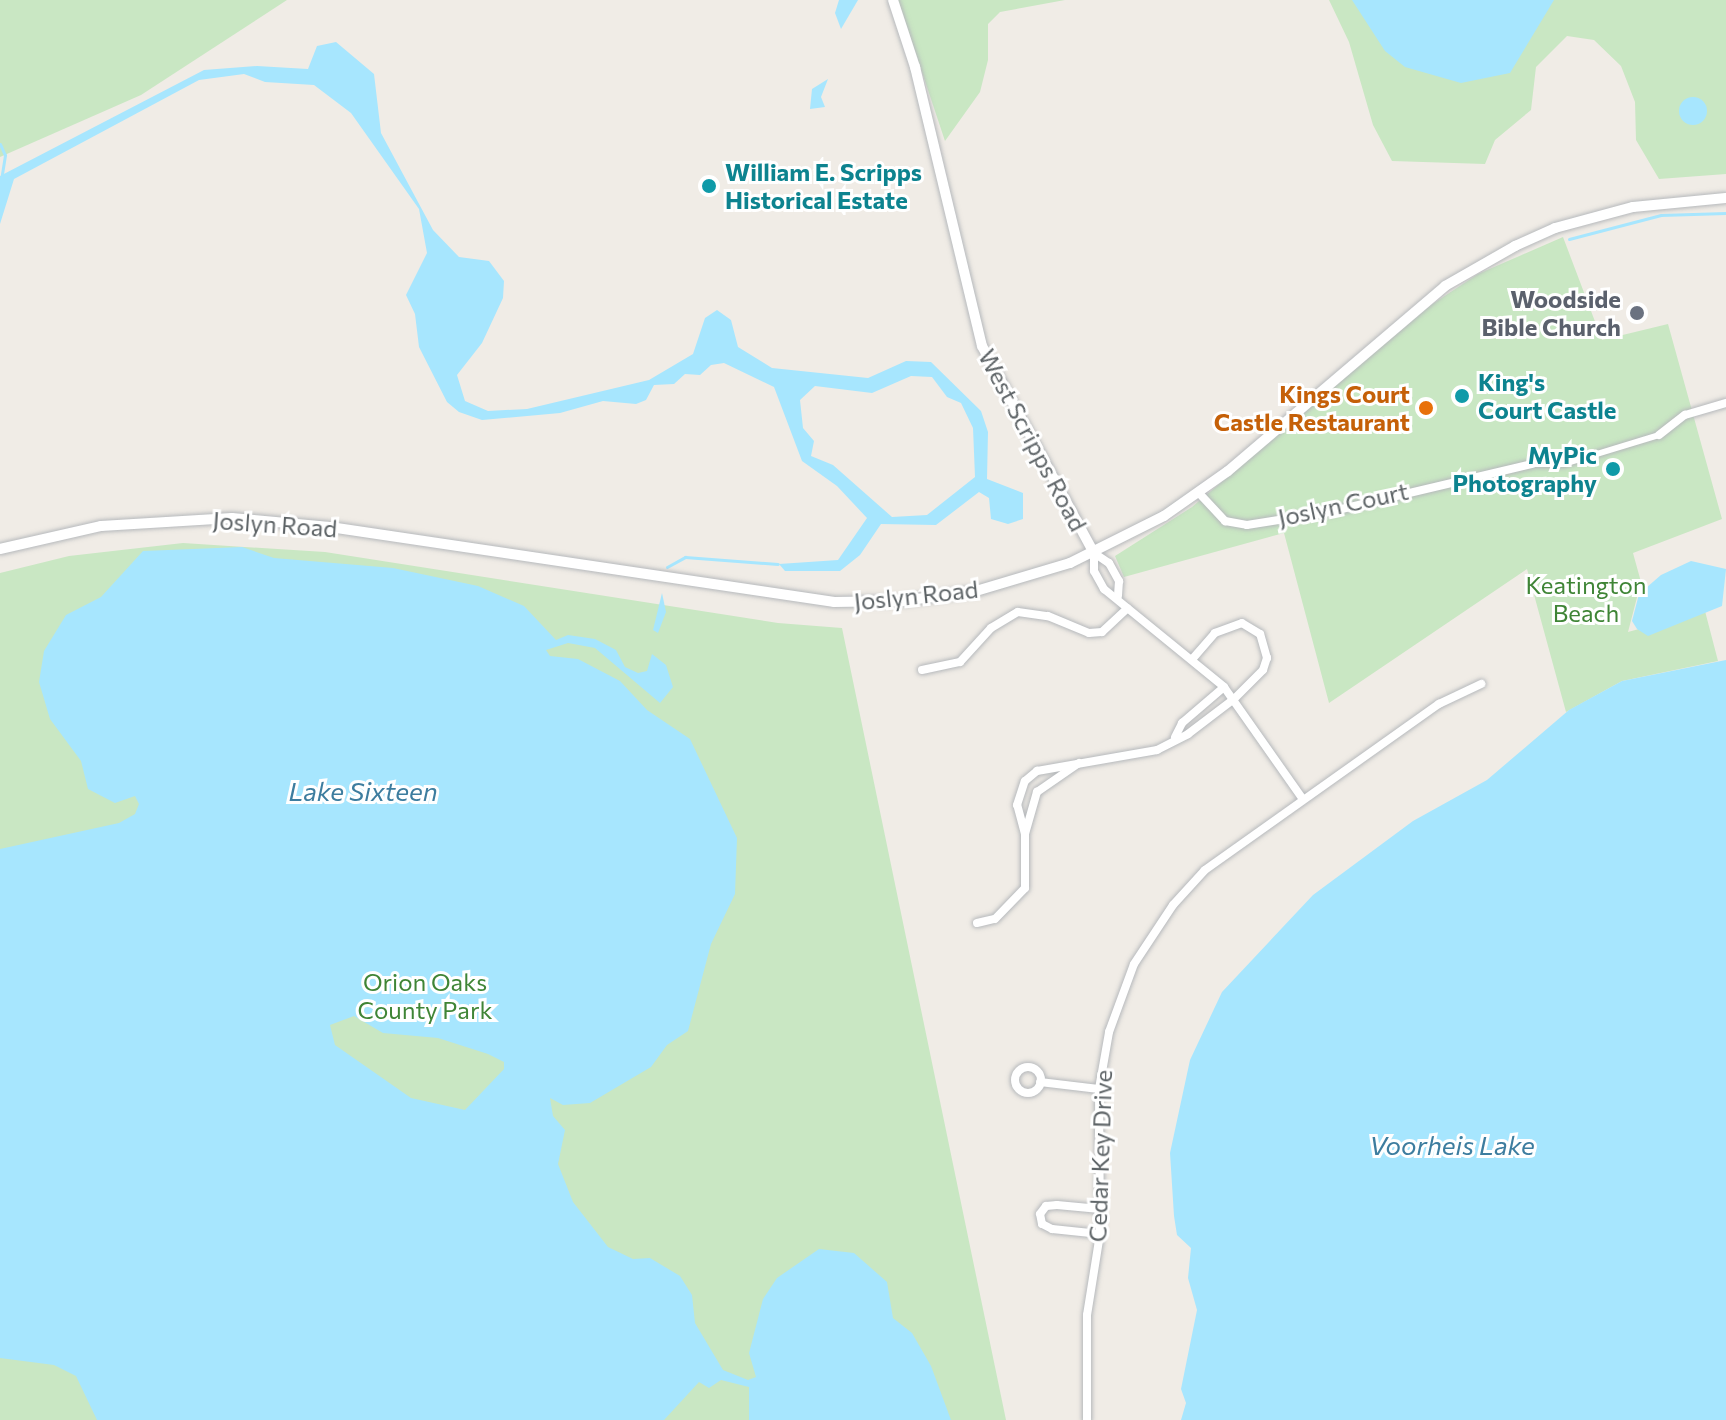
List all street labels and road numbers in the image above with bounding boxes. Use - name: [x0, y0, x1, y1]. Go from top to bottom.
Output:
- street label: West Scripps Road: [973, 344, 1093, 536]
- street label: Joslyn Court: [1275, 476, 1411, 532]
- street label: Joslyn Road: [212, 505, 338, 543]
- street label: Joslyn Road: [852, 574, 980, 616]
- street label: Cedar Key Drive: [1083, 1069, 1117, 1243]

